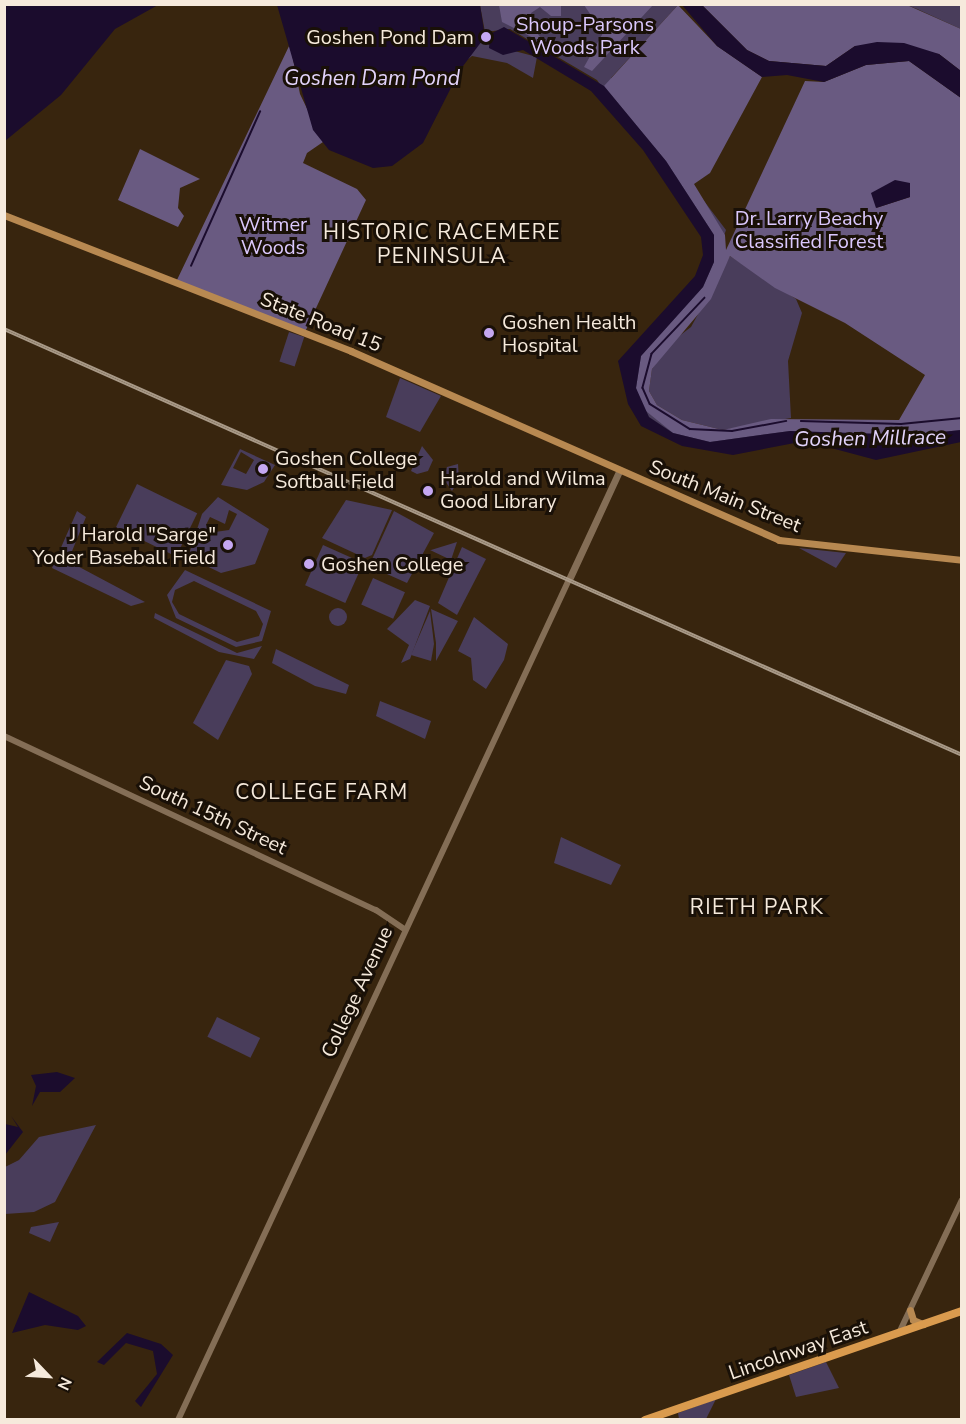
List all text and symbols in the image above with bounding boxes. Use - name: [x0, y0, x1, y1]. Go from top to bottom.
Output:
- park label: Shoup-Parsons Woods Park: [516, 12, 654, 59]
- place label: Goshen Pond Dam: [306, 25, 474, 49]
- marker: Goshen Pond Dam: [479, 30, 493, 44]
- water label: Goshen Dam Pond: [284, 65, 460, 91]
- park label: Dr. Larry Beachy Classified Forest: [735, 207, 883, 254]
- park label: Witmer Woods: [239, 212, 307, 259]
- district label: HISTORIC RACEMERE PENINSULA: [323, 219, 561, 269]
- street label: State Road 15: [257, 287, 385, 357]
- place label: Goshen Health Hospital: [502, 310, 636, 357]
- marker: Goshen Health Hospital: [480, 324, 498, 342]
- water label: Goshen Millrace: [794, 424, 946, 452]
- place label: Goshen College Softball Field: [275, 446, 417, 493]
- street label: South Main Street: [646, 455, 804, 537]
- marker: Goshen College Softball Field: [256, 462, 270, 476]
- place label: Harold and Wilma Good Library: [440, 467, 606, 514]
- marker: Harold and Wilma Good Library: [421, 484, 435, 498]
- place label: J Harold "Sarge" Yoder Baseball Field: [33, 522, 216, 569]
- marker: J Harold "Sarge" Yoder Baseball Field: [221, 538, 235, 552]
- place label: Goshen College: [321, 552, 463, 576]
- marker: Goshen College: [302, 557, 316, 571]
- street label: South 15th Street: [135, 770, 291, 860]
- district label: COLLEGE FARM: [235, 779, 409, 805]
- district label: RIETH PARK: [690, 894, 824, 920]
- street label: College Avenue: [316, 923, 398, 1061]
- street label: Lincolnway East: [725, 1315, 871, 1385]
- north arrow: [18, 1346, 78, 1406]
- text: N: [52, 1374, 77, 1394]

